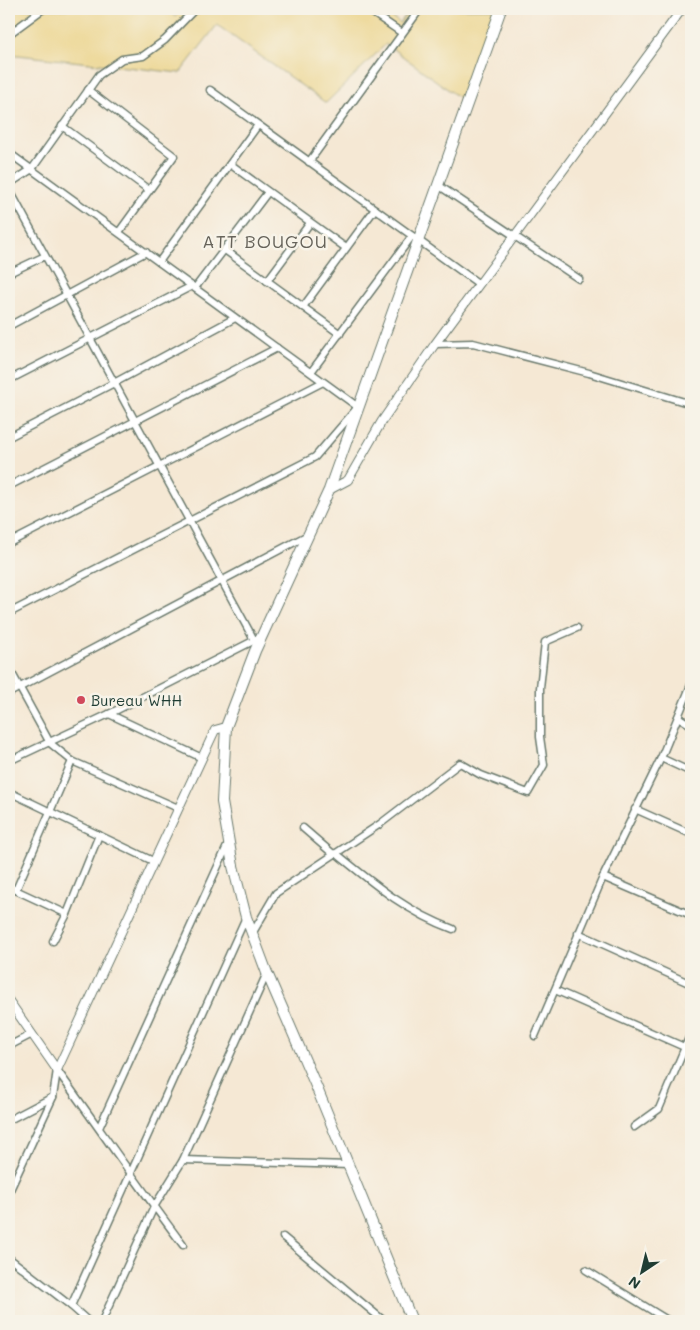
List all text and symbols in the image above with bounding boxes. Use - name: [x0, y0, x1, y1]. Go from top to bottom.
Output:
- district label: ATT BOUGOU: [202, 229, 328, 253]
- place label: Bureau WHH: [91, 690, 182, 710]
- marker: Bureau WHH: [75, 694, 87, 706]
- north arrow: [618, 1248, 668, 1298]
- text: N: [624, 1272, 644, 1294]

